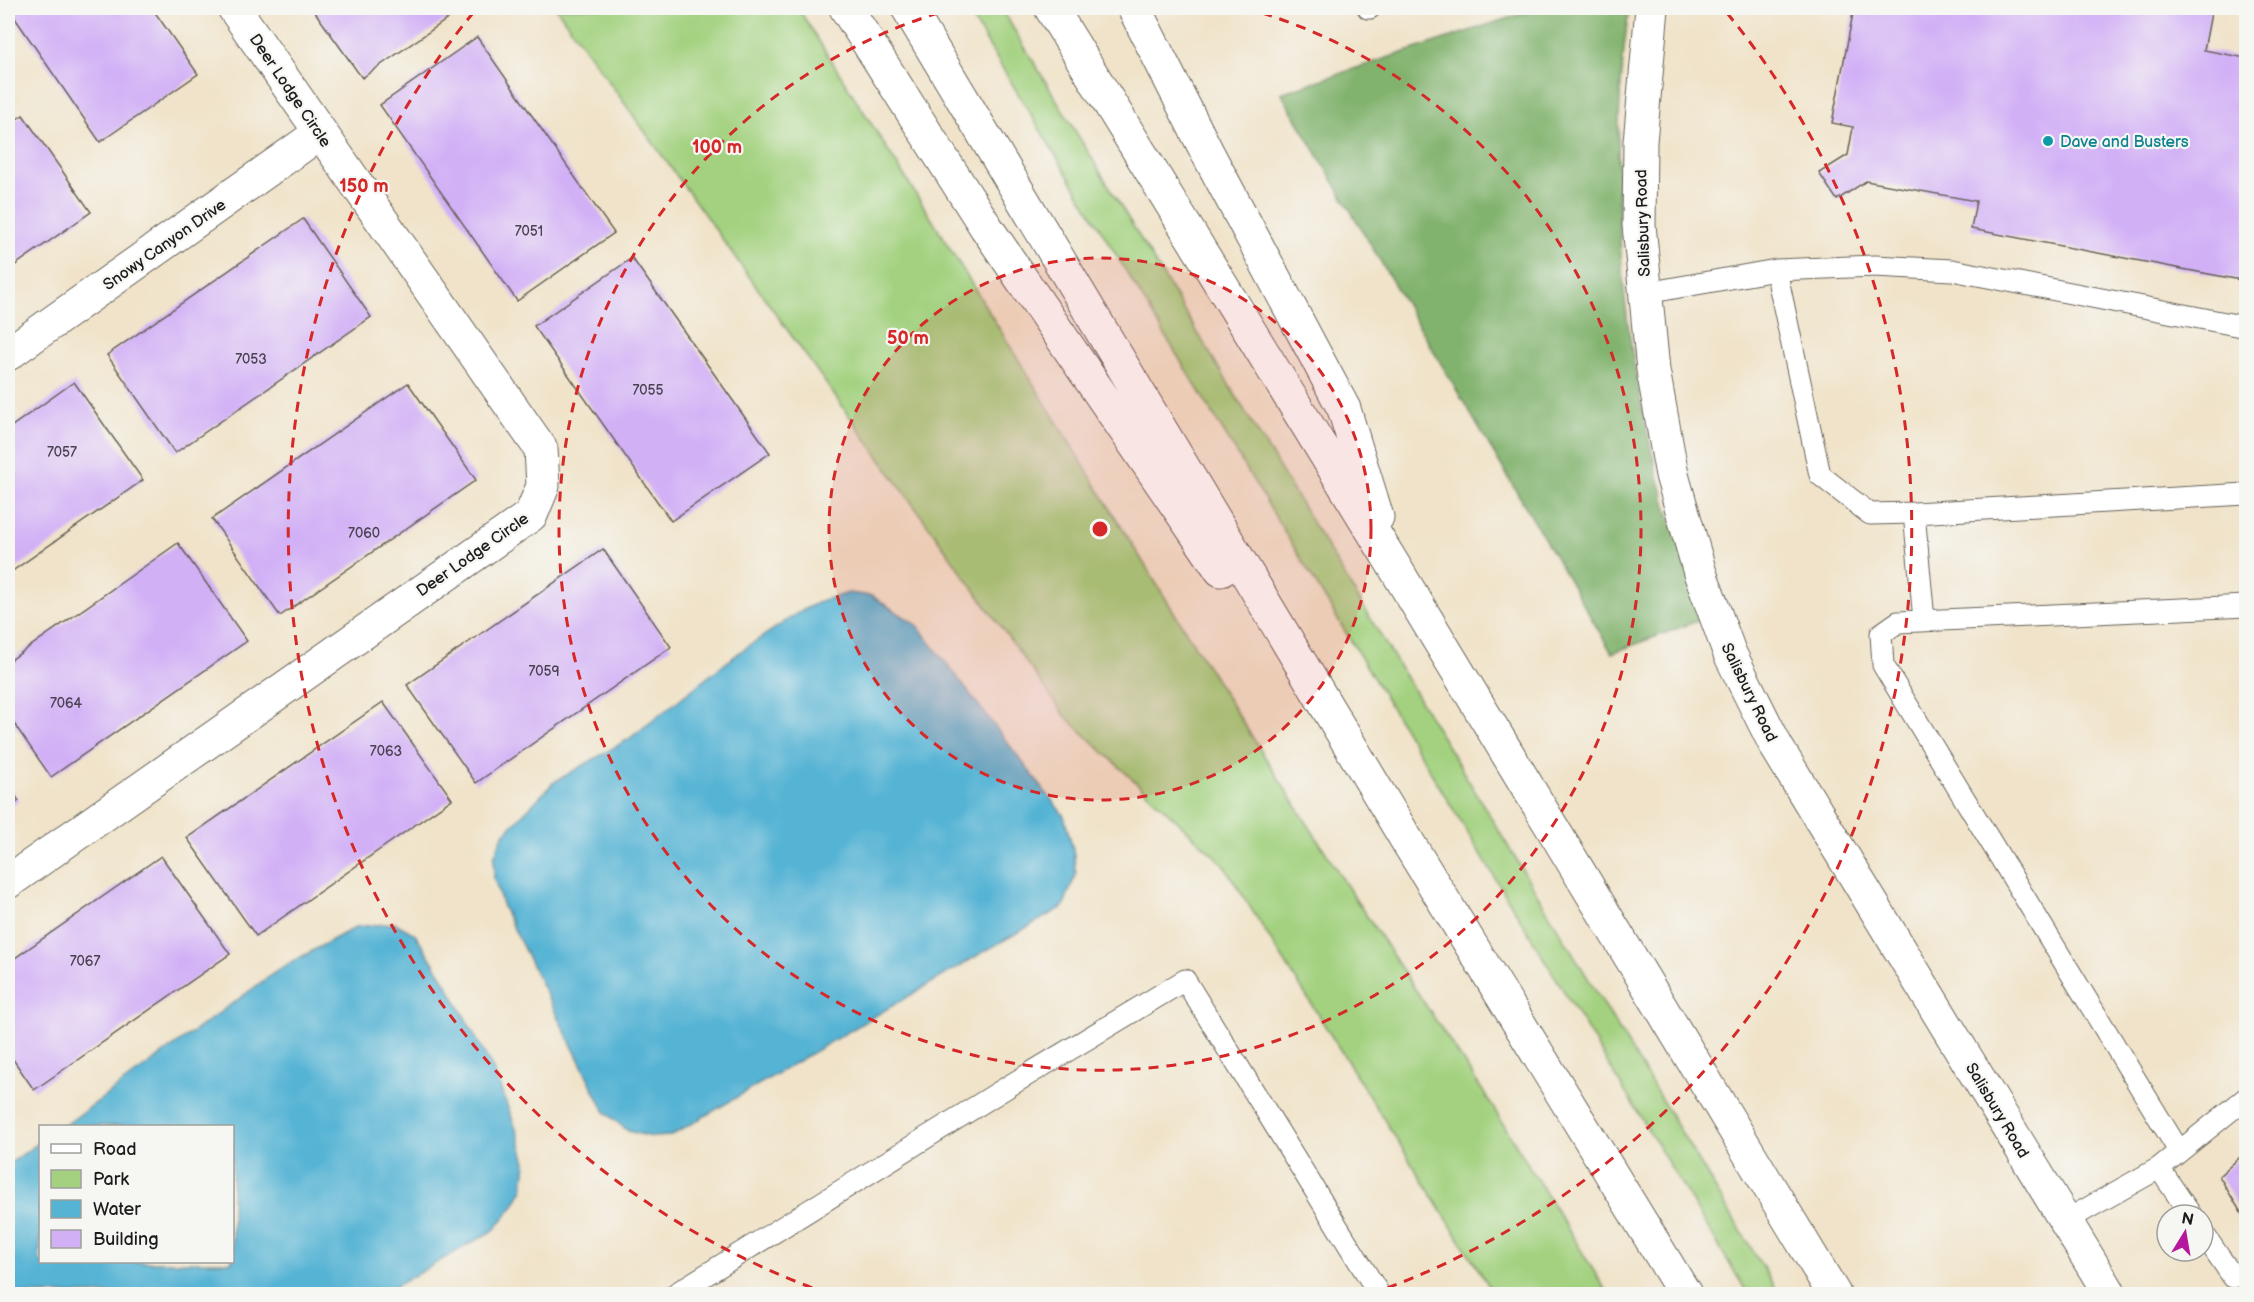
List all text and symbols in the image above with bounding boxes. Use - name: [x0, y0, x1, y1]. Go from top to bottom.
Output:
- street label: Deer Lodge Circle: [245, 31, 335, 152]
- place label: Dave and Busters: [2060, 133, 2189, 152]
- marker: Dave and Busters: [2041, 134, 2055, 148]
- text: 100 m: [692, 137, 742, 158]
- street label: Salisbury Road: [1632, 169, 1655, 277]
- text: 150 m: [339, 176, 389, 197]
- street label: Snowy Canyon Drive: [100, 195, 230, 295]
- house number: 7051: [515, 223, 543, 240]
- text: 50 m: [887, 328, 929, 349]
- house number: 7053: [235, 351, 267, 368]
- house number: 7055: [632, 382, 664, 399]
- house number: 7057: [47, 444, 77, 461]
- street label: Deer Lodge Circle: [413, 509, 533, 601]
- centre of rings: [1090, 519, 1110, 539]
- house number: 7060: [348, 525, 380, 542]
- street label: Salisbury Road: [1717, 640, 1781, 745]
- house number: 7059: [528, 663, 560, 680]
- house number: 7064: [50, 695, 83, 712]
- house number: 7063: [370, 743, 402, 760]
- house number: 7067: [70, 953, 100, 970]
- street label: Salisbury Road: [1961, 1060, 2033, 1162]
- legend: [39, 1125, 234, 1263]
- text: Road: [93, 1139, 137, 1160]
- text: Park: [93, 1169, 129, 1190]
- text: Water: [93, 1199, 141, 1220]
- north arrow: [2155, 1203, 2215, 1263]
- text: N: [2180, 1209, 2195, 1230]
- text: Building: [93, 1229, 159, 1250]

